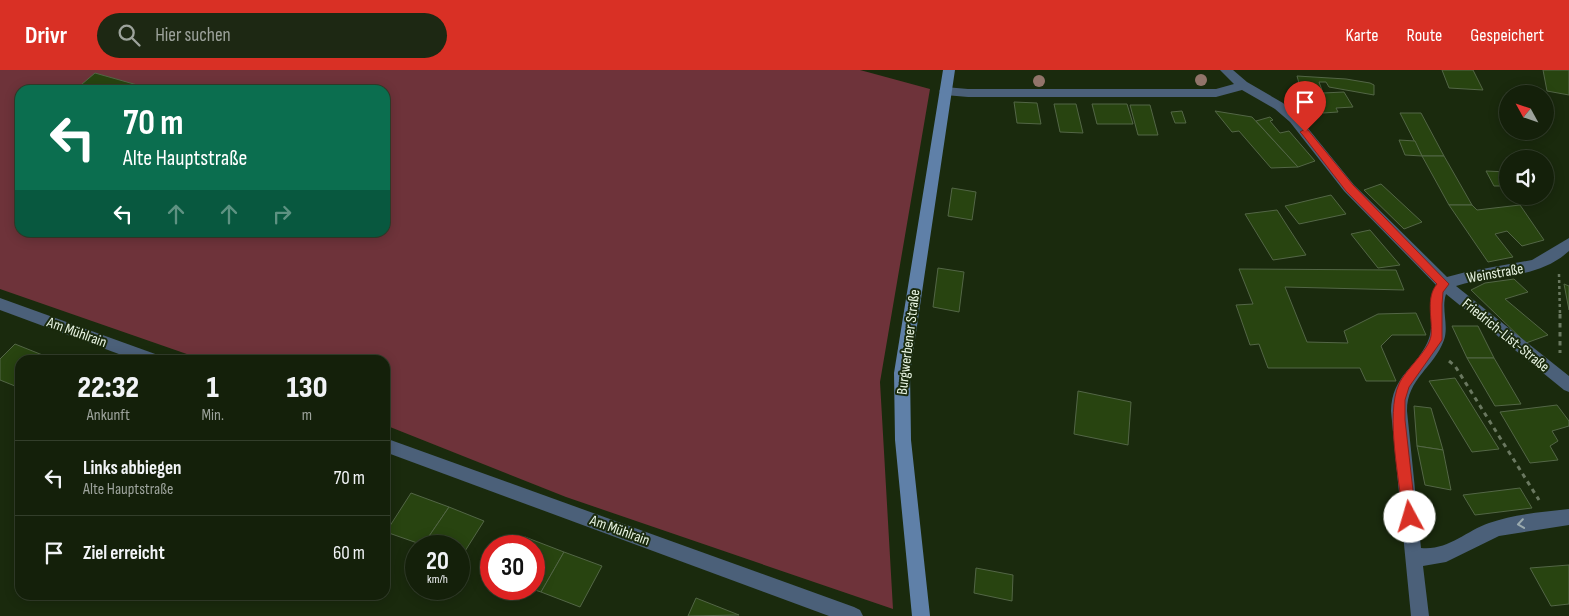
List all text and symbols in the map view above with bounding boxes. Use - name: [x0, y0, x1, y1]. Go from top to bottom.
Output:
- search box: [97, 13, 447, 58]
- text: Drivr: [25, 21, 67, 50]
- icon: search: [115, 21, 143, 49]
- text: Hier suchen: [155, 24, 231, 47]
- text: Karte: [1346, 25, 1379, 46]
- text: Route: [1407, 25, 1442, 46]
- text: Gespeichert: [1470, 25, 1544, 46]
- pin: [1284, 81, 1326, 132]
- north arrow: [1499, 85, 1554, 140]
- map controls: [1499, 85, 1554, 205]
- icon: arrive: [1291, 88, 1319, 116]
- text: 70 m: [123, 102, 183, 145]
- icon: left: [40, 105, 105, 170]
- text: Alte Hauptstraße: [123, 145, 247, 172]
- button: sound: [1499, 150, 1554, 205]
- icon: left: [109, 200, 137, 228]
- icon: ahead: [162, 200, 190, 228]
- icon: ahead: [215, 200, 243, 228]
- icon: right: [268, 200, 296, 228]
- street label: Weinstraße: [1465, 259, 1525, 288]
- street label: Burgwerbener Straße: [893, 288, 924, 396]
- street label: Friedrich-List-Straße: [1458, 294, 1553, 376]
- street label: Am Mühlrain: [43, 313, 109, 352]
- text: 22:32: [78, 370, 139, 406]
- text: 1: [207, 370, 219, 406]
- text: 130: [287, 370, 327, 406]
- text: Ankunft: [87, 406, 130, 425]
- text: Min.: [202, 406, 224, 425]
- text: m: [302, 406, 312, 425]
- text: Links abbiegen: [83, 457, 181, 480]
- icon: left: [40, 464, 68, 492]
- text: 70 m: [334, 467, 365, 490]
- text: Alte Hauptstraße: [83, 480, 173, 499]
- position arrow: [1383, 490, 1435, 542]
- street label: Am Mühlrain: [586, 511, 652, 550]
- one-way arrow: [1516, 518, 1525, 528]
- speed limit sign: 30: [480, 535, 545, 600]
- icon: arrive: [40, 539, 68, 567]
- text: Ziel erreicht: [83, 542, 165, 565]
- text: 60 m: [333, 542, 365, 565]
- text: 20: [426, 546, 449, 577]
- text: km/h: [427, 572, 448, 587]

